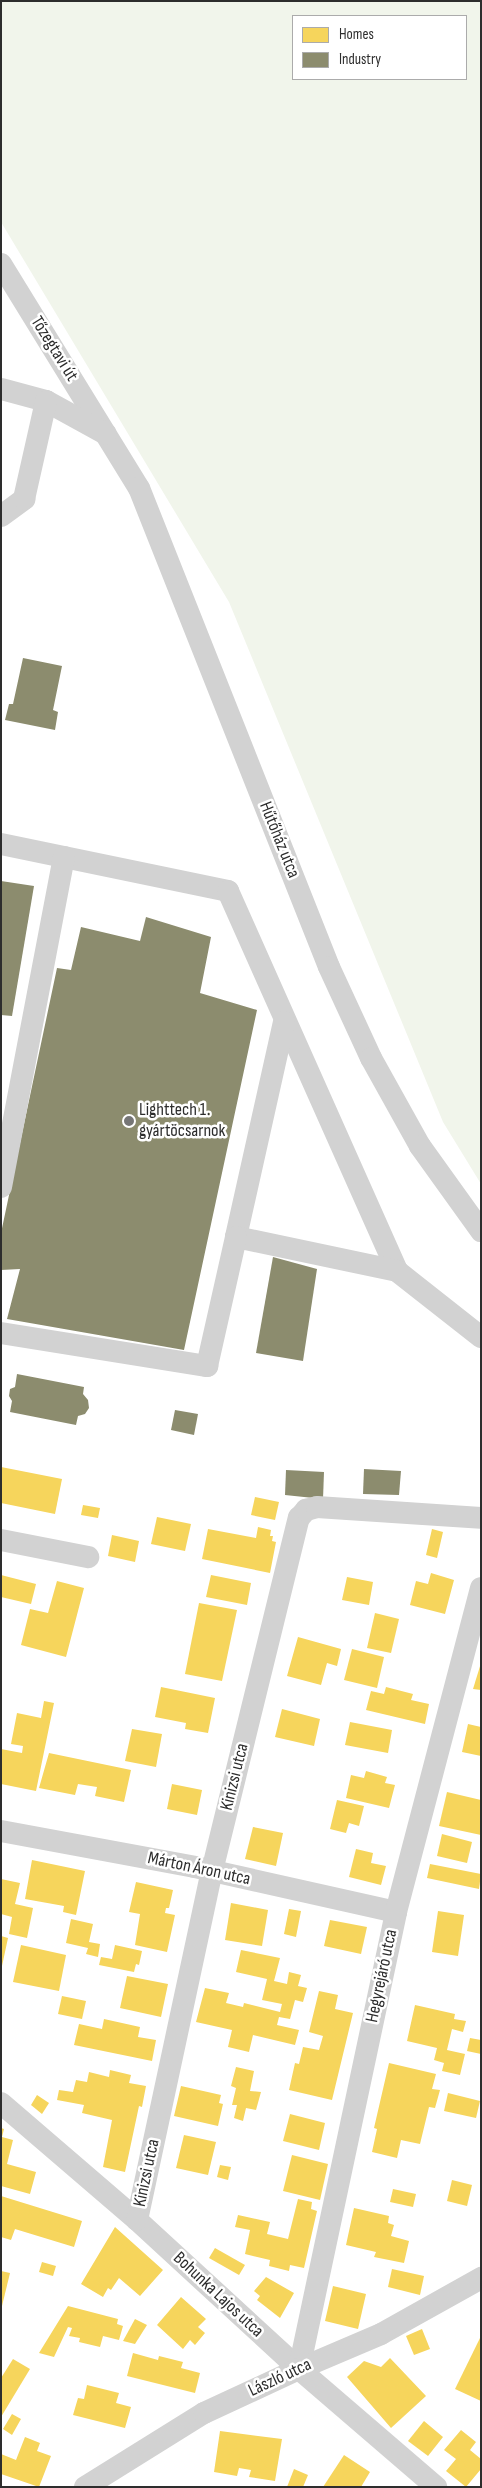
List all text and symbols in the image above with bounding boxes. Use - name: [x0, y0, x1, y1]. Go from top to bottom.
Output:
- legend: [292, 15, 467, 80]
- text: Homes: [339, 25, 374, 44]
- text: Industry: [339, 50, 381, 69]
- street label: Tőzegtavi út: [26, 313, 82, 385]
- street label: Hűtőház utca: [254, 799, 304, 881]
- place label: Lighttech 1. gyártöcsarnok: [139, 1100, 225, 1142]
- marker: Lighttech 1. gyártöcsarnok: [123, 1115, 135, 1127]
- street label: Kinizsi utca: [216, 1741, 254, 1813]
- street label: Márton Áron utca: [146, 1848, 252, 1890]
- street label: Hegyrejáró utca: [362, 1928, 402, 2024]
- street label: Kinizsi utca: [129, 2137, 165, 2209]
- street label: Bohunka Lajos utca: [168, 2248, 268, 2342]
- street label: László utca: [245, 2354, 315, 2402]

